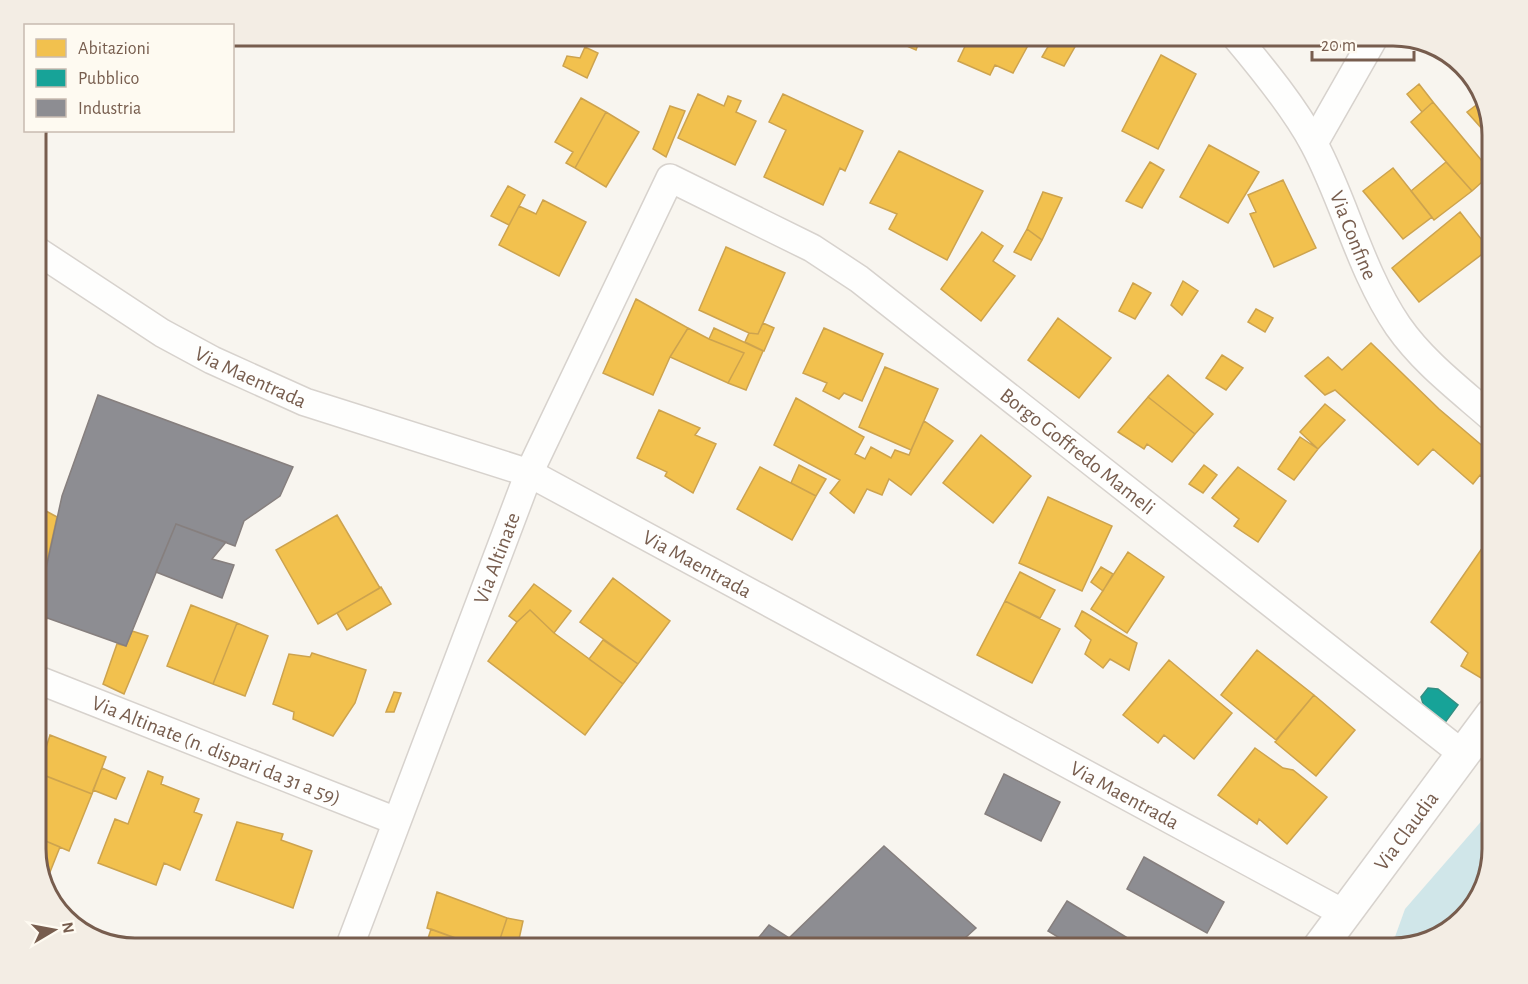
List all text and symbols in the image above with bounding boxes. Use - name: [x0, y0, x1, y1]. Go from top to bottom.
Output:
- legend: [24, 24, 234, 132]
- scale bar: [1312, 24, 1414, 62]
- text: 20 m: [1321, 37, 1356, 55]
- text: Abitazioni: [78, 40, 150, 58]
- text: Pubblico: [78, 70, 140, 88]
- text: Industria: [78, 100, 141, 118]
- street label: Via Confine: [1326, 188, 1381, 283]
- street label: Via Maentrada: [191, 343, 310, 412]
- street label: Borgo Goffredo Mameli: [996, 384, 1159, 519]
- street label: Via Altinate: [470, 510, 524, 607]
- street label: Via Maentrada: [639, 527, 755, 602]
- street label: Via Altinate (n. dispari da 31 a 59): [89, 692, 344, 809]
- street label: Via Maentrada: [1067, 758, 1183, 833]
- street label: Via Claudia: [1370, 788, 1443, 874]
- north arrow: [24, 900, 84, 960]
- text: N: [59, 921, 77, 934]

